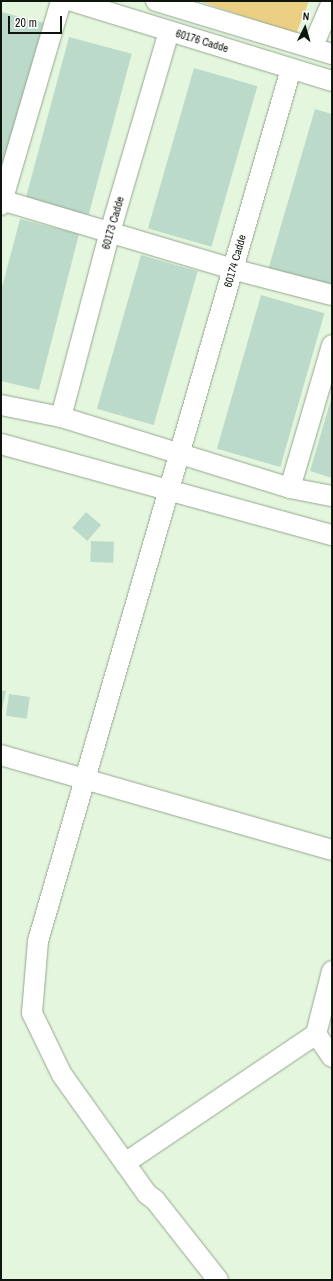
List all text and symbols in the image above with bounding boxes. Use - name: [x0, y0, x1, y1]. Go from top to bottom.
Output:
- scale bar: [10, 8, 64, 34]
- north arrow: [285, 8, 325, 48]
- text: N: [302, 9, 310, 23]
- text: 20 m: [15, 15, 37, 31]
- street label: 60176 Cadde: [174, 27, 230, 55]
- street label: 60173 Cadde: [99, 195, 127, 251]
- street label: 60174 Cadde: [221, 233, 249, 289]

